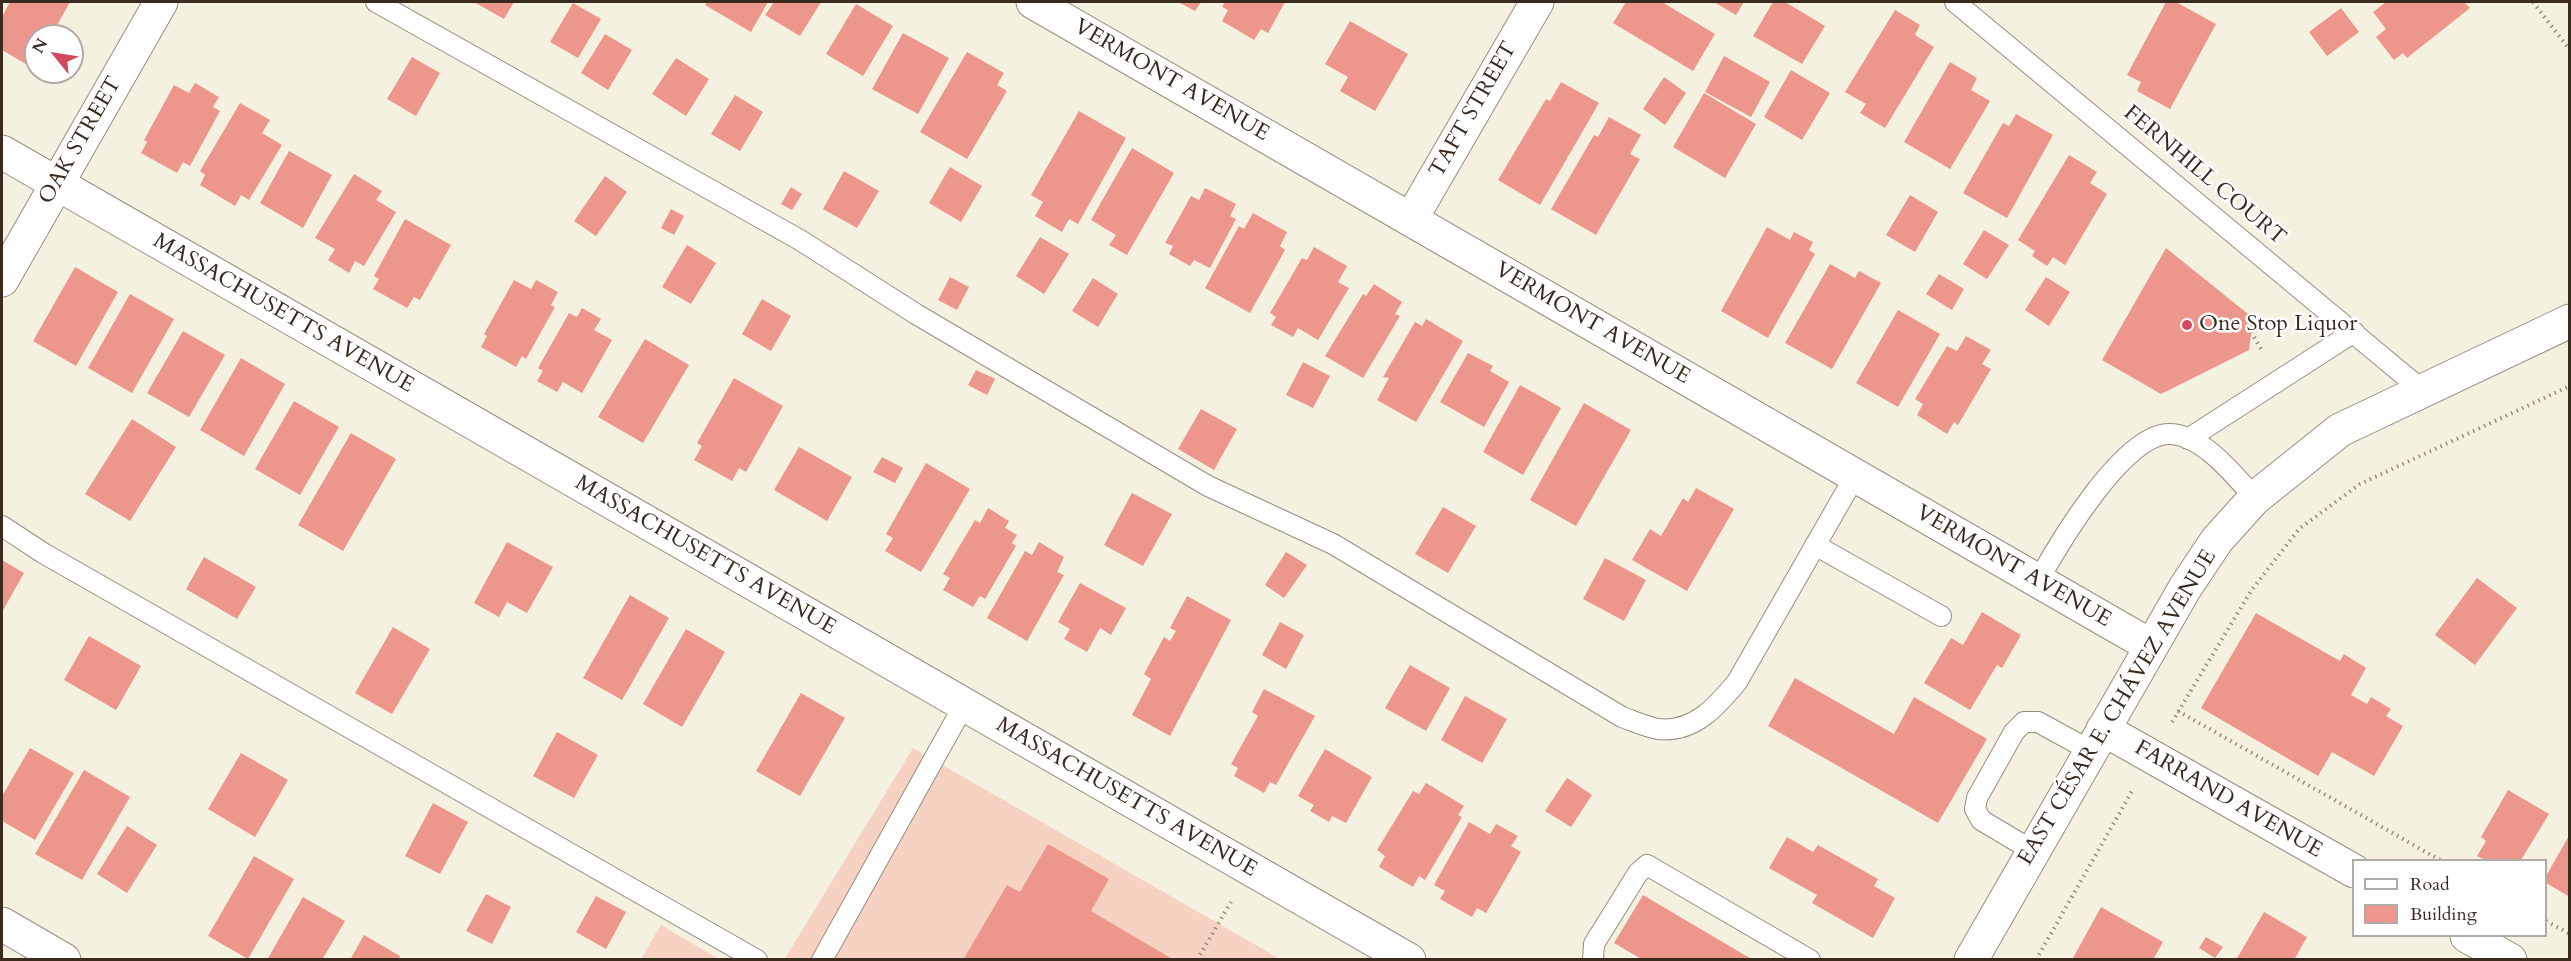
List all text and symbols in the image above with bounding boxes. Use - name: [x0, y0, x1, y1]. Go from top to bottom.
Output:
- street label: VERMONT AVENUE: [1069, 14, 1273, 148]
- north arrow: [24, 24, 84, 84]
- text: N: [27, 34, 53, 58]
- street label: TAFT STREET: [1425, 38, 1523, 182]
- street label: OAK STREET: [34, 73, 128, 209]
- street label: FERNHILL COURT: [2117, 100, 2291, 252]
- street label: MASSACHUSETTS AVENUE: [148, 228, 418, 400]
- street label: VERMONT AVENUE: [1490, 257, 1694, 391]
- place label: One Stop Liquor: [2199, 312, 2357, 338]
- marker: One Stop Liquor: [2180, 318, 2194, 332]
- street label: MASSACHUSETTS AVENUE: [570, 470, 840, 642]
- street label: VERMONT AVENUE: [1911, 500, 2115, 634]
- street label: EAST CÉSAR E. CHÁVEZ AVENUE: [2013, 545, 2223, 871]
- street label: MASSACHUSETTS AVENUE: [991, 712, 1261, 884]
- street label: FARRAND AVENUE: [2129, 735, 2327, 865]
- legend: [2352, 859, 2547, 937]
- text: Road: [2410, 872, 2450, 897]
- text: Building: [2410, 902, 2477, 927]

